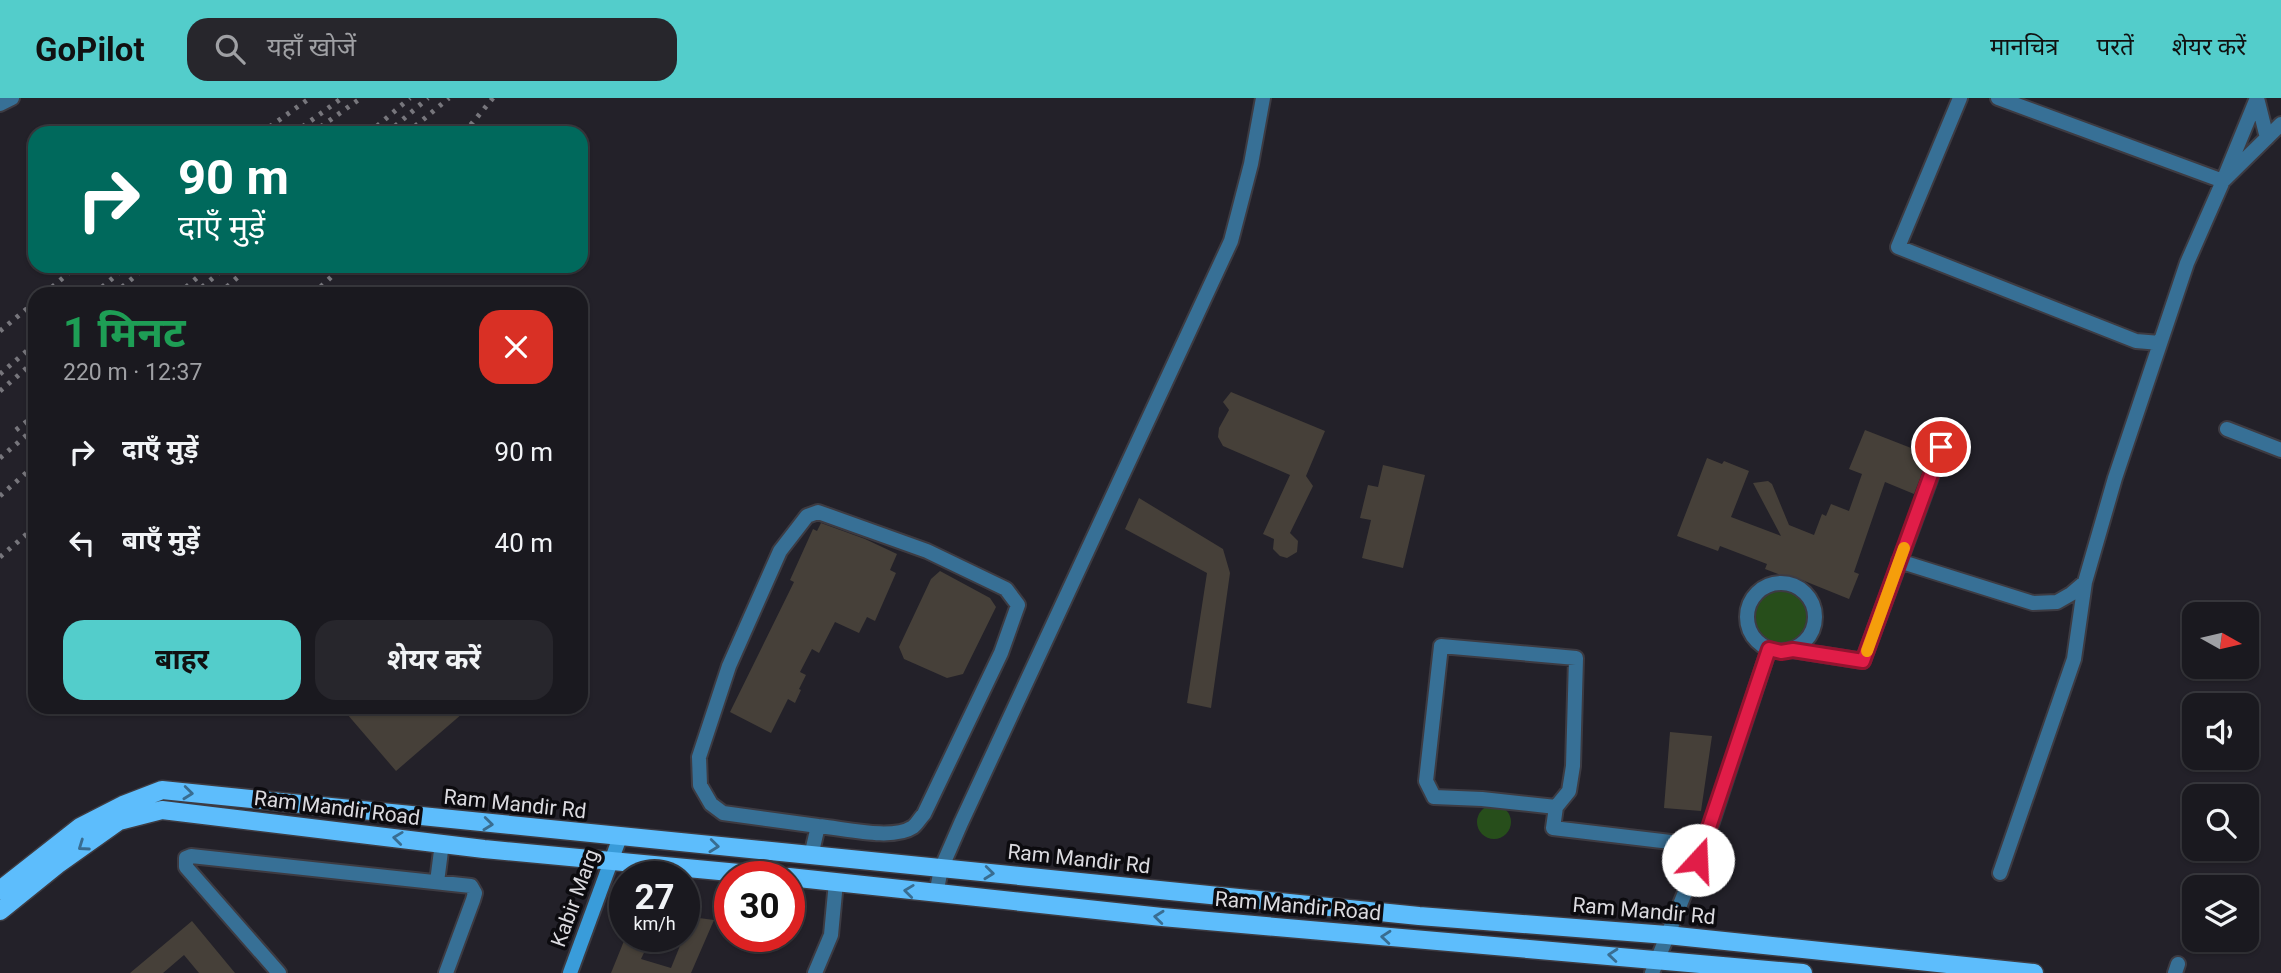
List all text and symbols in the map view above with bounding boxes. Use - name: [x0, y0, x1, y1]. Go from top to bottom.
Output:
- search box: [187, 18, 677, 81]
- text: GoPilot: [35, 30, 145, 69]
- icon: search: [211, 30, 249, 68]
- text: यहाँ खोजें: [267, 32, 356, 62]
- text: मानचित्र: [1990, 33, 2059, 61]
- text: परतें: [2097, 33, 2134, 61]
- text: शेयर करें: [2172, 33, 2246, 61]
- text: 90 m: [178, 149, 289, 206]
- icon: right: [63, 154, 154, 245]
- text: दाएँ मुड़ें: [178, 208, 265, 246]
- text: 1 मिनट: [63, 308, 186, 357]
- button: close: [479, 310, 553, 384]
- text: 220 m · 12:37: [63, 359, 202, 386]
- pin: [1911, 417, 1971, 477]
- icon: arrive: [1922, 428, 1960, 466]
- icon: right: [63, 433, 101, 471]
- text: दाएँ मुड़ें: [122, 434, 198, 464]
- text: 90 m: [495, 437, 553, 467]
- icon: left: [63, 524, 101, 562]
- text: बाएँ मुड़ें: [122, 525, 200, 555]
- text: 40 m: [495, 528, 553, 558]
- north arrow: [2182, 602, 2259, 679]
- map controls: [2182, 602, 2259, 952]
- button: बाहर: [63, 620, 301, 700]
- button: शेयर करें: [315, 620, 553, 700]
- button: sound: [2182, 693, 2259, 770]
- button: search: [2182, 784, 2259, 861]
- one-way arrow: [183, 785, 194, 800]
- street label: Ram Mandir Rd: [442, 785, 588, 823]
- street label: Ram Mandir Road: [253, 786, 421, 830]
- one-way arrow: [482, 816, 494, 831]
- position arrow: [1661, 823, 1735, 897]
- one-way arrow: [392, 831, 404, 846]
- one-way arrow: [78, 838, 91, 850]
- one-way arrow: [709, 838, 720, 853]
- street label: Ram Mandir Rd: [1006, 840, 1152, 878]
- street label: Kabir Marg: [546, 846, 604, 950]
- speed limit sign: 30: [714, 861, 805, 952]
- one-way arrow: [984, 866, 995, 881]
- button: layers: [2182, 875, 2259, 952]
- text: 27: [634, 877, 675, 918]
- one-way arrow: [903, 883, 915, 898]
- street label: Ram Mandir Road: [1214, 887, 1382, 925]
- street label: Ram Mandir Rd: [1572, 893, 1716, 929]
- one-way arrow: [1153, 910, 1164, 925]
- text: km/h: [633, 913, 676, 934]
- one-way arrow: [1380, 930, 1391, 945]
- one-way arrow: [1607, 948, 1618, 963]

